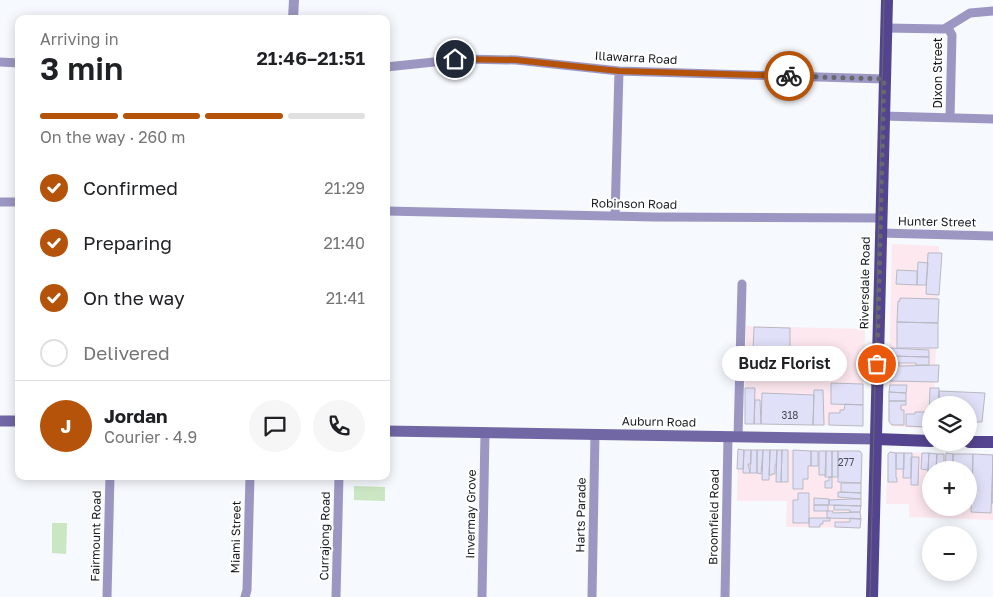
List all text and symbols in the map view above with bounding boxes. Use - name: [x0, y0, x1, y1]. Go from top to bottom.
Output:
- text: Arriving in: [40, 29, 119, 49]
- street label: Dixon Street: [930, 37, 945, 109]
- pin: [434, 38, 476, 80]
- icon: home: [441, 45, 469, 73]
- text: 21:46–21:51: [256, 46, 365, 69]
- street label: Illawarra Road: [594, 48, 678, 67]
- text: 3 min: [40, 49, 123, 87]
- courier: [764, 51, 814, 101]
- icon: bike: [775, 62, 803, 90]
- text: On the way · 260 m: [40, 127, 185, 147]
- icon: check: [40, 174, 68, 202]
- text: Confirmed: [83, 176, 178, 199]
- text: 21:29: [324, 178, 365, 198]
- street label: Robinson Road: [591, 195, 677, 212]
- street label: Hunter Street: [898, 213, 977, 230]
- icon: check: [40, 229, 68, 257]
- text: Preparing: [83, 231, 172, 254]
- text: 21:40: [323, 233, 365, 253]
- street label: Riversdale Road: [856, 236, 873, 330]
- icon: check: [40, 284, 68, 312]
- text: On the way: [83, 286, 185, 309]
- text: 21:41: [326, 288, 365, 308]
- text: Delivered: [83, 341, 170, 364]
- pin: [856, 343, 898, 385]
- callout: Budz Florist: [722, 346, 847, 382]
- icon: bag: [863, 350, 891, 378]
- text: Budz Florist: [738, 353, 831, 373]
- map controls: [922, 396, 977, 581]
- button: layers: [922, 396, 977, 451]
- button: chat: [249, 400, 301, 452]
- button: phone: [313, 400, 365, 452]
- text: Jordan: [104, 404, 168, 427]
- house number: 318: [782, 409, 798, 421]
- street label: Auburn Road: [622, 413, 696, 430]
- text: J: [61, 414, 71, 437]
- text: Courier · 4.9: [104, 427, 197, 447]
- house number: 277: [838, 456, 854, 468]
- button: +: [922, 461, 977, 516]
- street label: Invermay Grove: [462, 469, 479, 559]
- street label: Broomfield Road: [705, 469, 722, 565]
- street label: Harts Parade: [572, 477, 589, 553]
- street label: Fairmount Road: [87, 490, 104, 582]
- street label: Currajong Road: [316, 491, 333, 581]
- street label: Miami Street: [227, 500, 244, 573]
- button: −: [922, 526, 977, 581]

